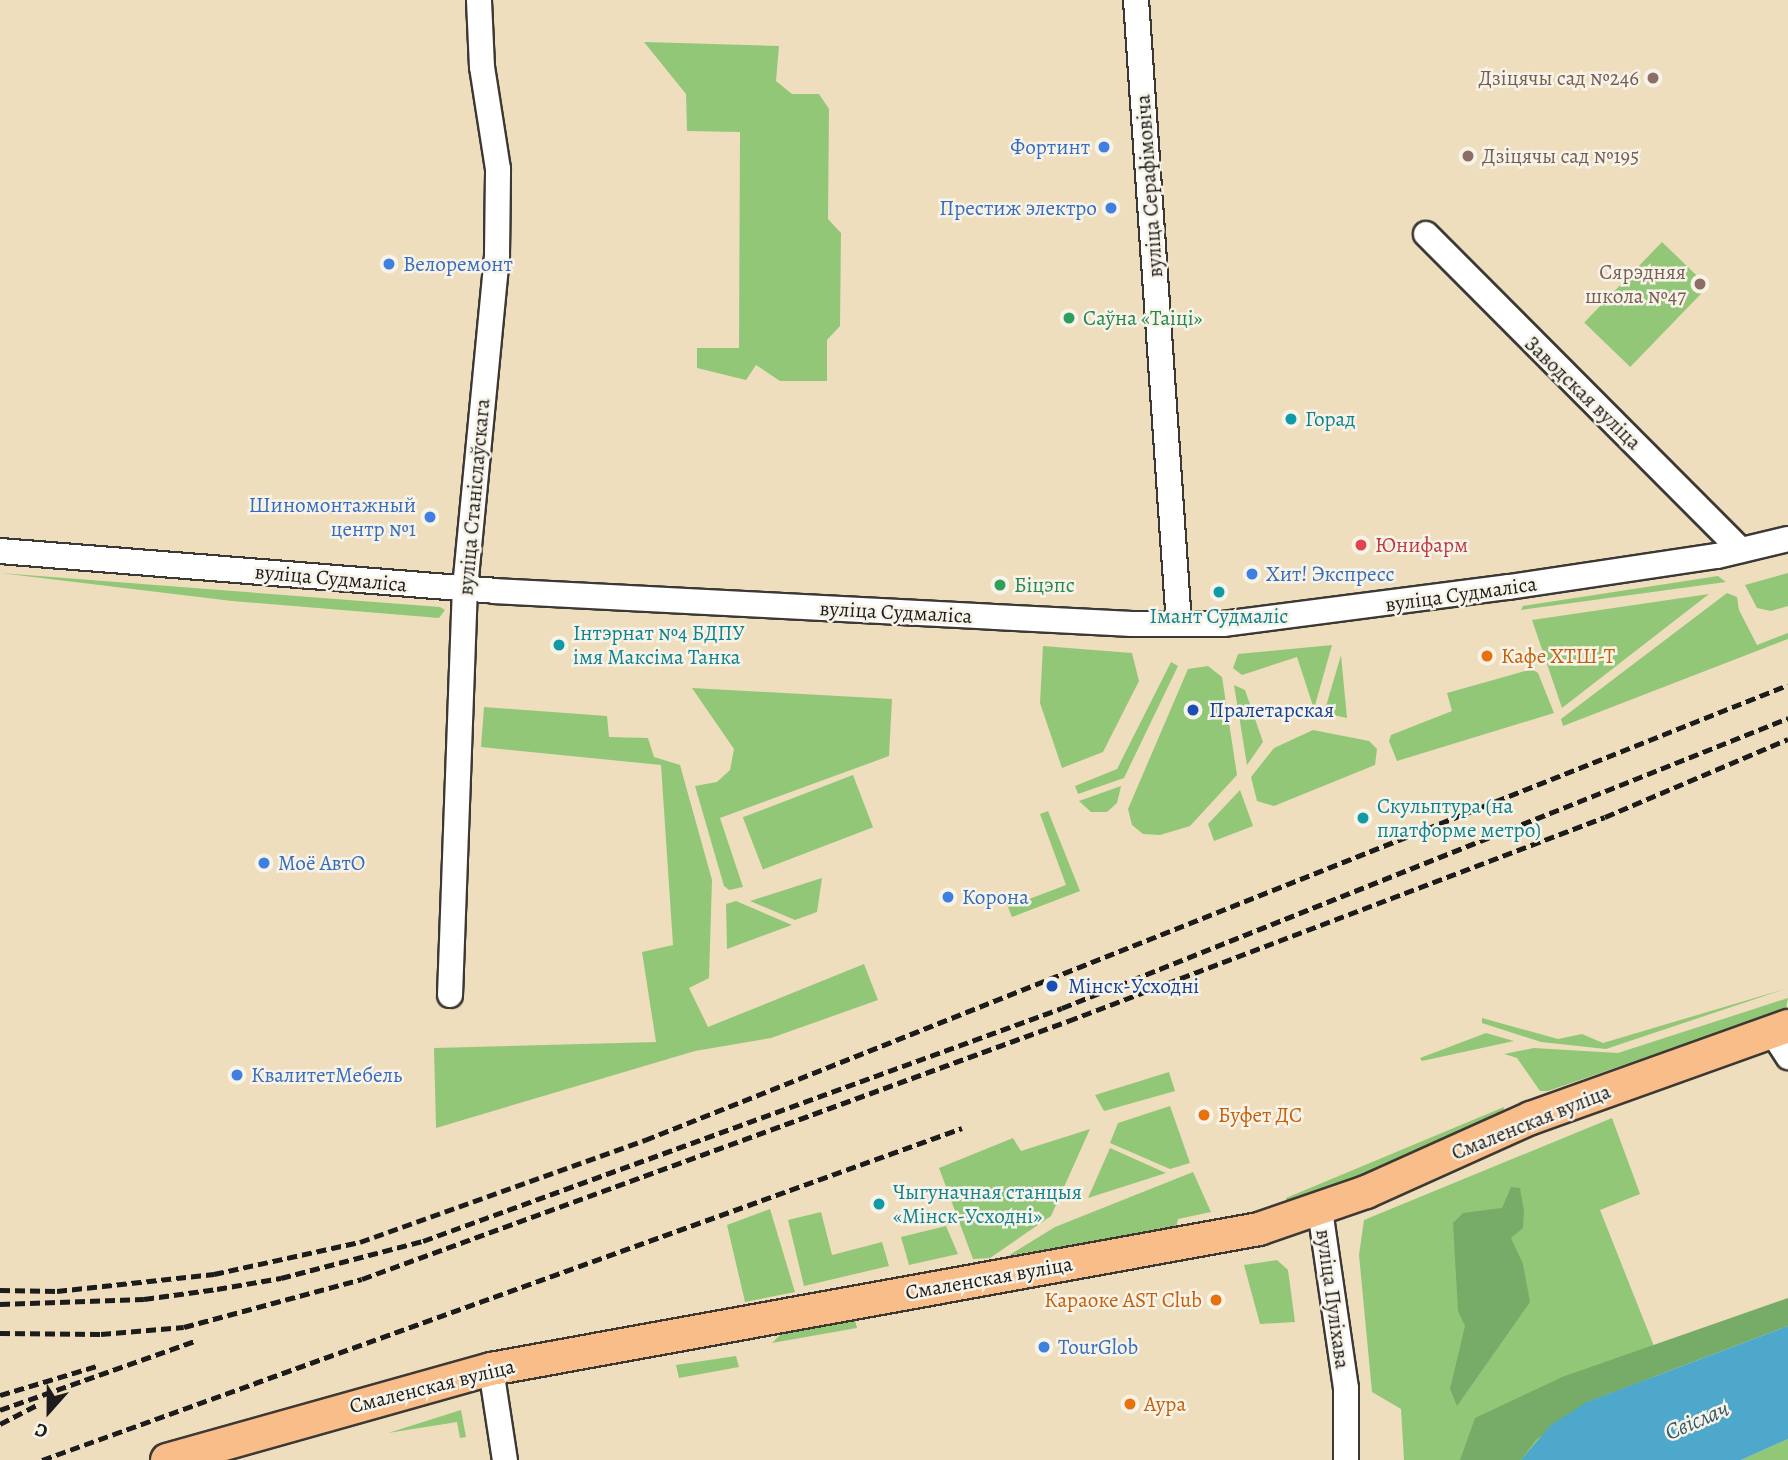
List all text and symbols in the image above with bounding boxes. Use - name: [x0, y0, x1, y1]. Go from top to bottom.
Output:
- place label: Дзіцячы сад №246: [1478, 65, 1639, 91]
- marker: Дзіцячы сад №246: [1645, 70, 1661, 86]
- street label: вуліца Серафімовіча: [1130, 94, 1168, 278]
- place label: Фортинт: [1010, 134, 1090, 160]
- marker: Фортинт: [1096, 139, 1112, 155]
- place label: Дзіцячы сад №195: [1482, 143, 1639, 169]
- marker: Дзіцячы сад №195: [1460, 148, 1476, 164]
- place label: Престиж электро: [939, 195, 1097, 221]
- marker: Престиж электро: [1103, 200, 1119, 216]
- place label: Велоремонт: [403, 251, 513, 277]
- marker: Велоремонт: [381, 256, 397, 272]
- place label: Сярэдняя школа №47: [1585, 259, 1686, 309]
- marker: Сярэдняя школа №47: [1692, 276, 1708, 292]
- place label: Саўна «Таіці»: [1083, 305, 1203, 331]
- marker: Саўна «Таіці»: [1061, 310, 1077, 326]
- street label: Заводская вуліца: [1519, 331, 1647, 455]
- street label: вуліца Станіслаўскага: [453, 398, 495, 596]
- place label: Горад: [1305, 406, 1356, 432]
- marker: Горад: [1283, 411, 1299, 427]
- place label: Шиномонтажный центр №1: [248, 492, 416, 542]
- marker: Шиномонтажный центр №1: [422, 509, 438, 525]
- place label: Юнифарм: [1375, 532, 1468, 558]
- marker: Юнифарм: [1353, 537, 1369, 553]
- street label: вуліца Судмаліса: [254, 559, 408, 597]
- place label: Хит! Экспресс: [1266, 561, 1394, 587]
- marker: Хит! Экспресс: [1244, 566, 1260, 582]
- street label: вуліца Судмаліса: [1384, 571, 1538, 617]
- place label: Біцэпс: [1014, 572, 1075, 598]
- marker: Біцэпс: [992, 577, 1008, 593]
- marker: Імант Судмаліс: [1211, 584, 1227, 600]
- street label: вуліца Судмаліса: [819, 595, 973, 629]
- place label: Імант Судмаліс: [1150, 603, 1288, 629]
- place label: Інтэрнат №4 БДПУ імя Максіма Танка: [573, 620, 745, 670]
- marker: Інтэрнат №4 БДПУ імя Максіма Танка: [551, 637, 567, 653]
- place label: Кафе ХТШ-Т: [1501, 643, 1615, 669]
- marker: Кафе ХТШ-Т: [1479, 648, 1495, 664]
- place label: Пралетарская: [1209, 697, 1334, 723]
- marker: Пралетарская: [1183, 700, 1203, 720]
- place label: Скульптура (на платформе метро): [1377, 793, 1541, 843]
- marker: Скульптура (на платформе метро): [1355, 810, 1371, 826]
- place label: Моё АвтО: [278, 850, 365, 876]
- marker: Моё АвтО: [256, 855, 272, 871]
- place label: Корона: [962, 884, 1029, 910]
- marker: Корона: [940, 889, 956, 905]
- place label: Мінск-Усходні: [1068, 973, 1199, 999]
- marker: Мінск-Усходні: [1042, 976, 1062, 996]
- place label: КвалитетМебель: [251, 1062, 402, 1088]
- marker: КвалитетМебель: [229, 1067, 245, 1083]
- street label: Смаленская вуліца: [1448, 1079, 1614, 1165]
- place label: Буфет ДС: [1218, 1102, 1302, 1128]
- marker: Буфет ДС: [1196, 1107, 1212, 1123]
- place label: Чыгуначная станцыя «Мінск-Усходні»: [893, 1179, 1082, 1229]
- marker: Чыгуначная станцыя «Мінск-Усходні»: [871, 1196, 887, 1212]
- street label: вуліца Пуліхава: [1311, 1228, 1355, 1370]
- street label: Смаленская вуліца: [903, 1251, 1075, 1305]
- place label: Караоке AST Club: [1044, 1287, 1202, 1313]
- marker: Караоке AST Club: [1208, 1292, 1224, 1308]
- place label: TourGlob: [1058, 1334, 1138, 1360]
- marker: TourGlob: [1036, 1339, 1052, 1355]
- street label: Смаленская вуліца: [347, 1353, 517, 1419]
- north arrow: [14, 1376, 84, 1446]
- place label: Аура: [1144, 1391, 1186, 1417]
- water label: Свіслач: [1661, 1395, 1733, 1447]
- marker: Аура: [1122, 1396, 1138, 1412]
- text: С: [31, 1416, 52, 1445]

